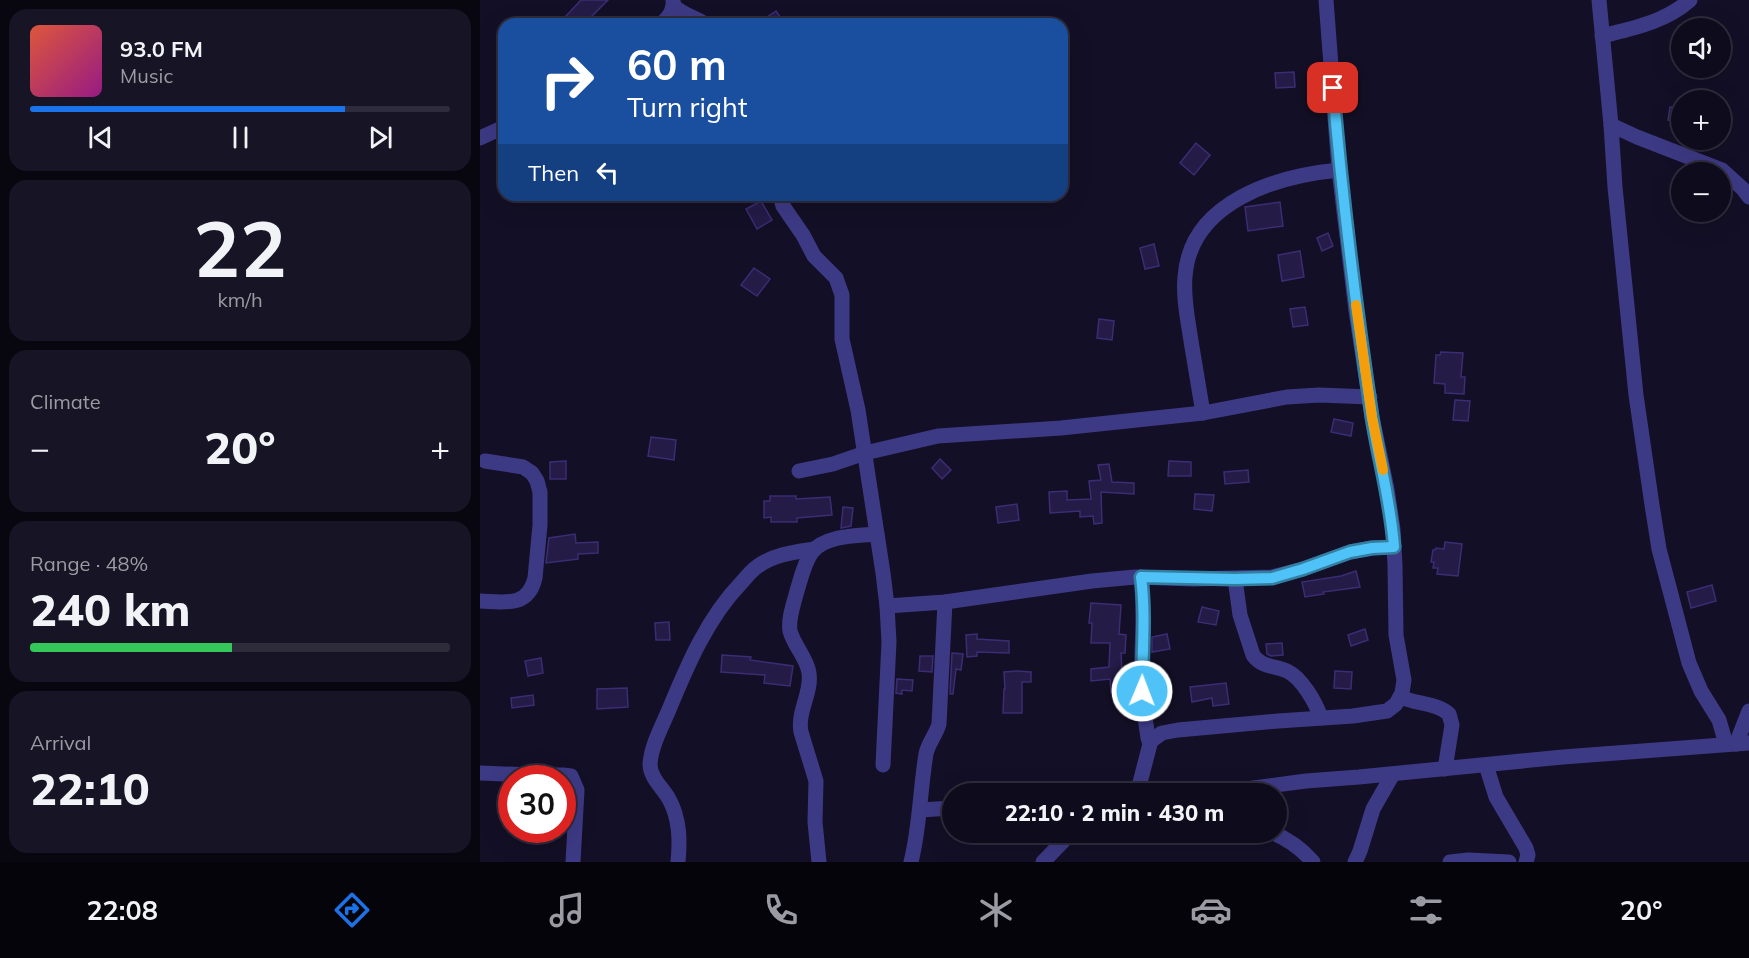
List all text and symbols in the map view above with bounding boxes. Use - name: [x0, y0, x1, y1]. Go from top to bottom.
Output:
- map controls: [1671, 18, 1731, 222]
- button: sound: [1671, 18, 1731, 78]
- text: 93.0 FM: [120, 35, 203, 63]
- text: 60 m: [627, 38, 727, 91]
- icon: right: [528, 42, 606, 120]
- pin: [1307, 62, 1358, 113]
- text: Music: [120, 63, 173, 88]
- icon: arrive: [1316, 71, 1349, 104]
- text: Turn right: [627, 90, 747, 124]
- button: +: [1671, 90, 1731, 150]
- icon: previous: [84, 121, 117, 154]
- icon: pause: [224, 121, 257, 154]
- icon: next: [364, 121, 397, 154]
- icon: left: [591, 156, 624, 189]
- text: Then: [528, 159, 579, 187]
- button: −: [1671, 162, 1731, 222]
- text: 22: [193, 199, 287, 297]
- text: km/h: [217, 287, 263, 312]
- text: Climate: [30, 389, 101, 414]
- text: 20°: [204, 419, 276, 475]
- text: −: [30, 427, 50, 468]
- text: +: [430, 427, 450, 468]
- text: Range · 48%: [30, 551, 148, 576]
- text: 240 km: [30, 581, 191, 637]
- position arrow: [1110, 659, 1174, 723]
- text: Arrival: [30, 730, 91, 755]
- text: 22:10: [30, 760, 150, 816]
- speed limit sign: 30: [498, 765, 576, 843]
- text: 22:10 · 2 min · 430 m: [1005, 799, 1224, 827]
- icon: directions: [331, 889, 373, 931]
- icon: music: [546, 889, 588, 931]
- icon: phone: [760, 889, 802, 931]
- icon: climate: [975, 889, 1017, 931]
- icon: car: [1190, 889, 1232, 931]
- icon: filters: [1405, 889, 1447, 931]
- text: 22:08: [86, 893, 158, 927]
- text: 20°: [1620, 893, 1662, 927]

